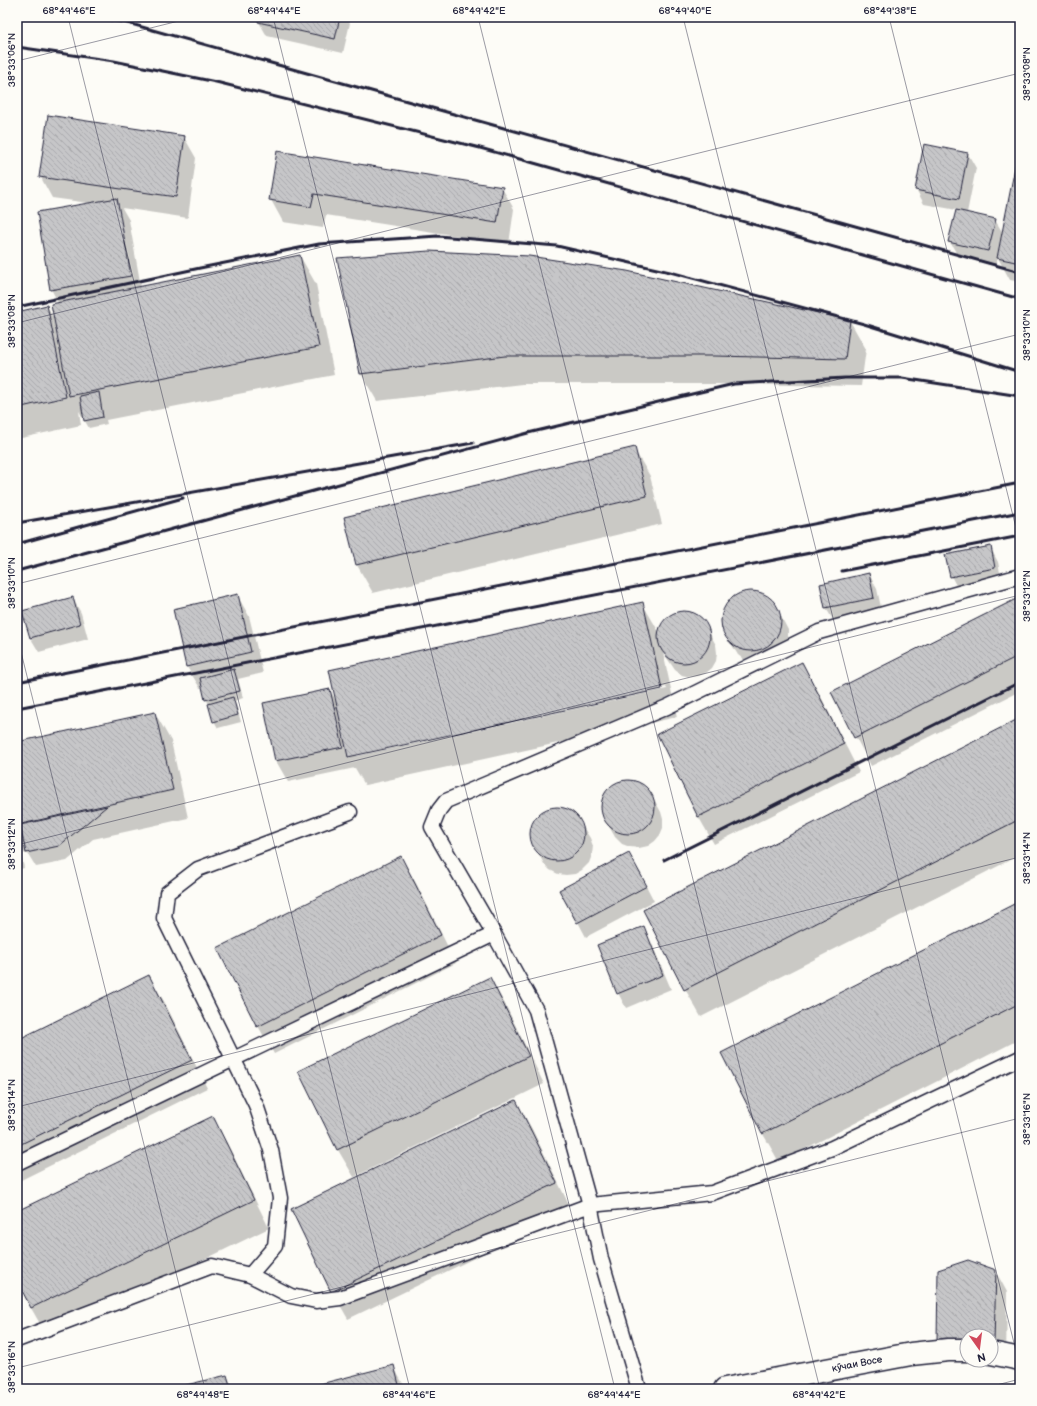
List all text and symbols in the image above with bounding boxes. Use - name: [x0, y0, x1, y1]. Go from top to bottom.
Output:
- text: 68°49'46"E: [42, 5, 96, 17]
- text: 68°49'44"E: [247, 5, 301, 17]
- text: 68°49'42"E: [453, 5, 506, 17]
- text: 68°49'40"E: [659, 5, 712, 17]
- text: 68°49'38"E: [864, 5, 917, 17]
- text: 38°33'06"N: [6, 33, 18, 87]
- text: 38°33'08"N: [1021, 47, 1033, 101]
- text: 38°33'08"N: [6, 294, 18, 348]
- text: 38°33'10"N: [1021, 309, 1033, 361]
- text: 38°33'10"N: [6, 557, 18, 609]
- text: 38°33'12"N: [1021, 570, 1033, 622]
- text: 38°33'12"N: [6, 818, 18, 870]
- text: 38°33'14"N: [1021, 832, 1033, 884]
- text: 38°33'14"N: [6, 1079, 18, 1131]
- text: 38°33'16"N: [1021, 1093, 1033, 1145]
- north arrow: [959, 1328, 999, 1368]
- text: 38°33'16"N: [6, 1341, 18, 1393]
- text: N: [976, 1350, 987, 1365]
- street label: кӯчаи Восе: [831, 1353, 884, 1375]
- text: 68°49'48"E: [177, 1389, 230, 1401]
- text: 68°49'46"E: [382, 1389, 436, 1401]
- text: 68°49'44"E: [587, 1389, 641, 1401]
- text: 68°49'42"E: [793, 1389, 846, 1401]

